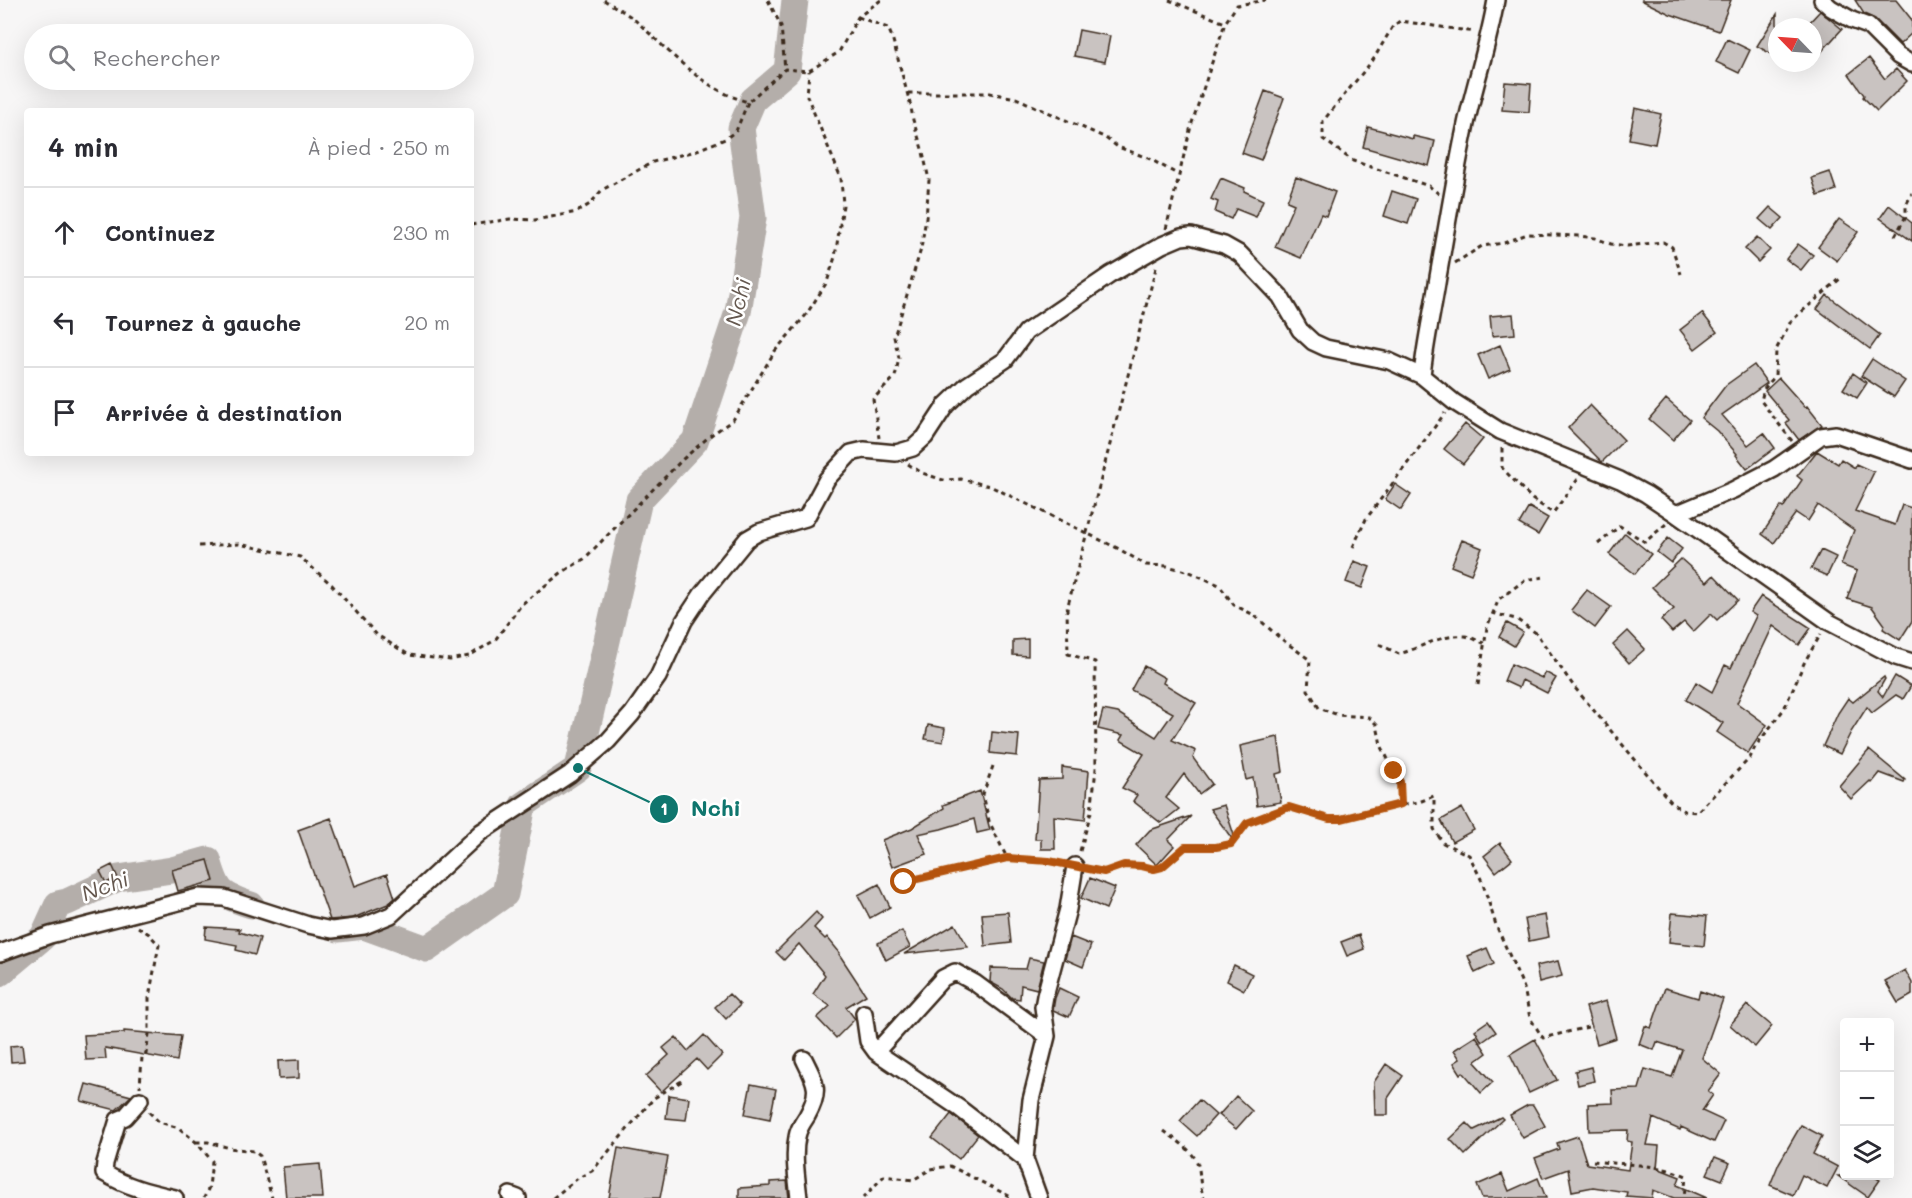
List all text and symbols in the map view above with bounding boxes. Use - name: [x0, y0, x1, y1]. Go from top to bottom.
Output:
- north arrow: [1768, 18, 1822, 72]
- search box: [24, 24, 474, 90]
- icon: search: [45, 41, 78, 74]
- text: Rechercher: [93, 43, 221, 72]
- text: 4 min: [48, 130, 118, 164]
- text: À pied · 250 m: [307, 134, 450, 160]
- icon: ahead: [48, 216, 81, 249]
- text: Continuez: [105, 218, 215, 247]
- text: 230 m: [392, 219, 450, 245]
- water label: Nchi: [718, 275, 757, 329]
- icon: left: [48, 306, 81, 339]
- text: Tournez à gauche: [105, 308, 301, 337]
- text: 20 m: [404, 309, 450, 335]
- icon: arrive: [48, 396, 81, 429]
- text: Arrivée à destination: [105, 398, 342, 427]
- route end: [1380, 757, 1406, 783]
- callout: Nchi: [649, 789, 753, 829]
- text: Nchi: [691, 793, 741, 822]
- text: 1: [660, 796, 668, 820]
- water label: Nchi: [77, 864, 133, 907]
- route start: [890, 868, 916, 894]
- map controls: [1840, 1018, 1894, 1180]
- button: +: [1840, 1018, 1894, 1072]
- button: −: [1840, 1072, 1894, 1126]
- button: layers: [1840, 1126, 1894, 1180]

